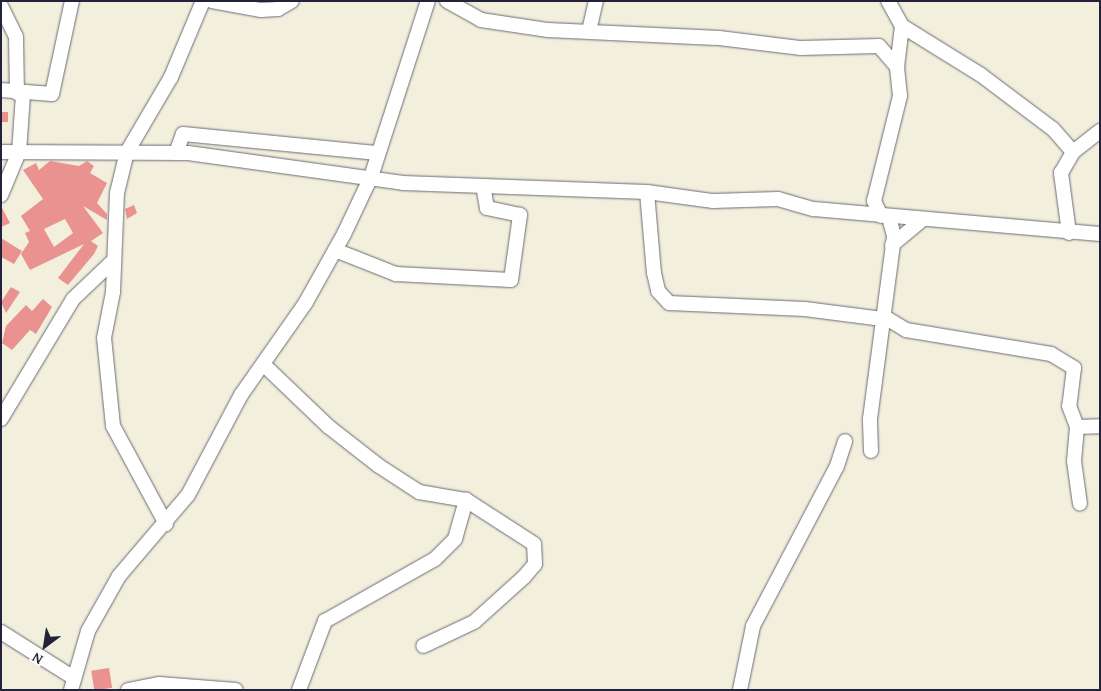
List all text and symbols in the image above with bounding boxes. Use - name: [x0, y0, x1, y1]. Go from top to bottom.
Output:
- north arrow: [20, 621, 70, 671]
- text: N: [28, 648, 46, 670]

